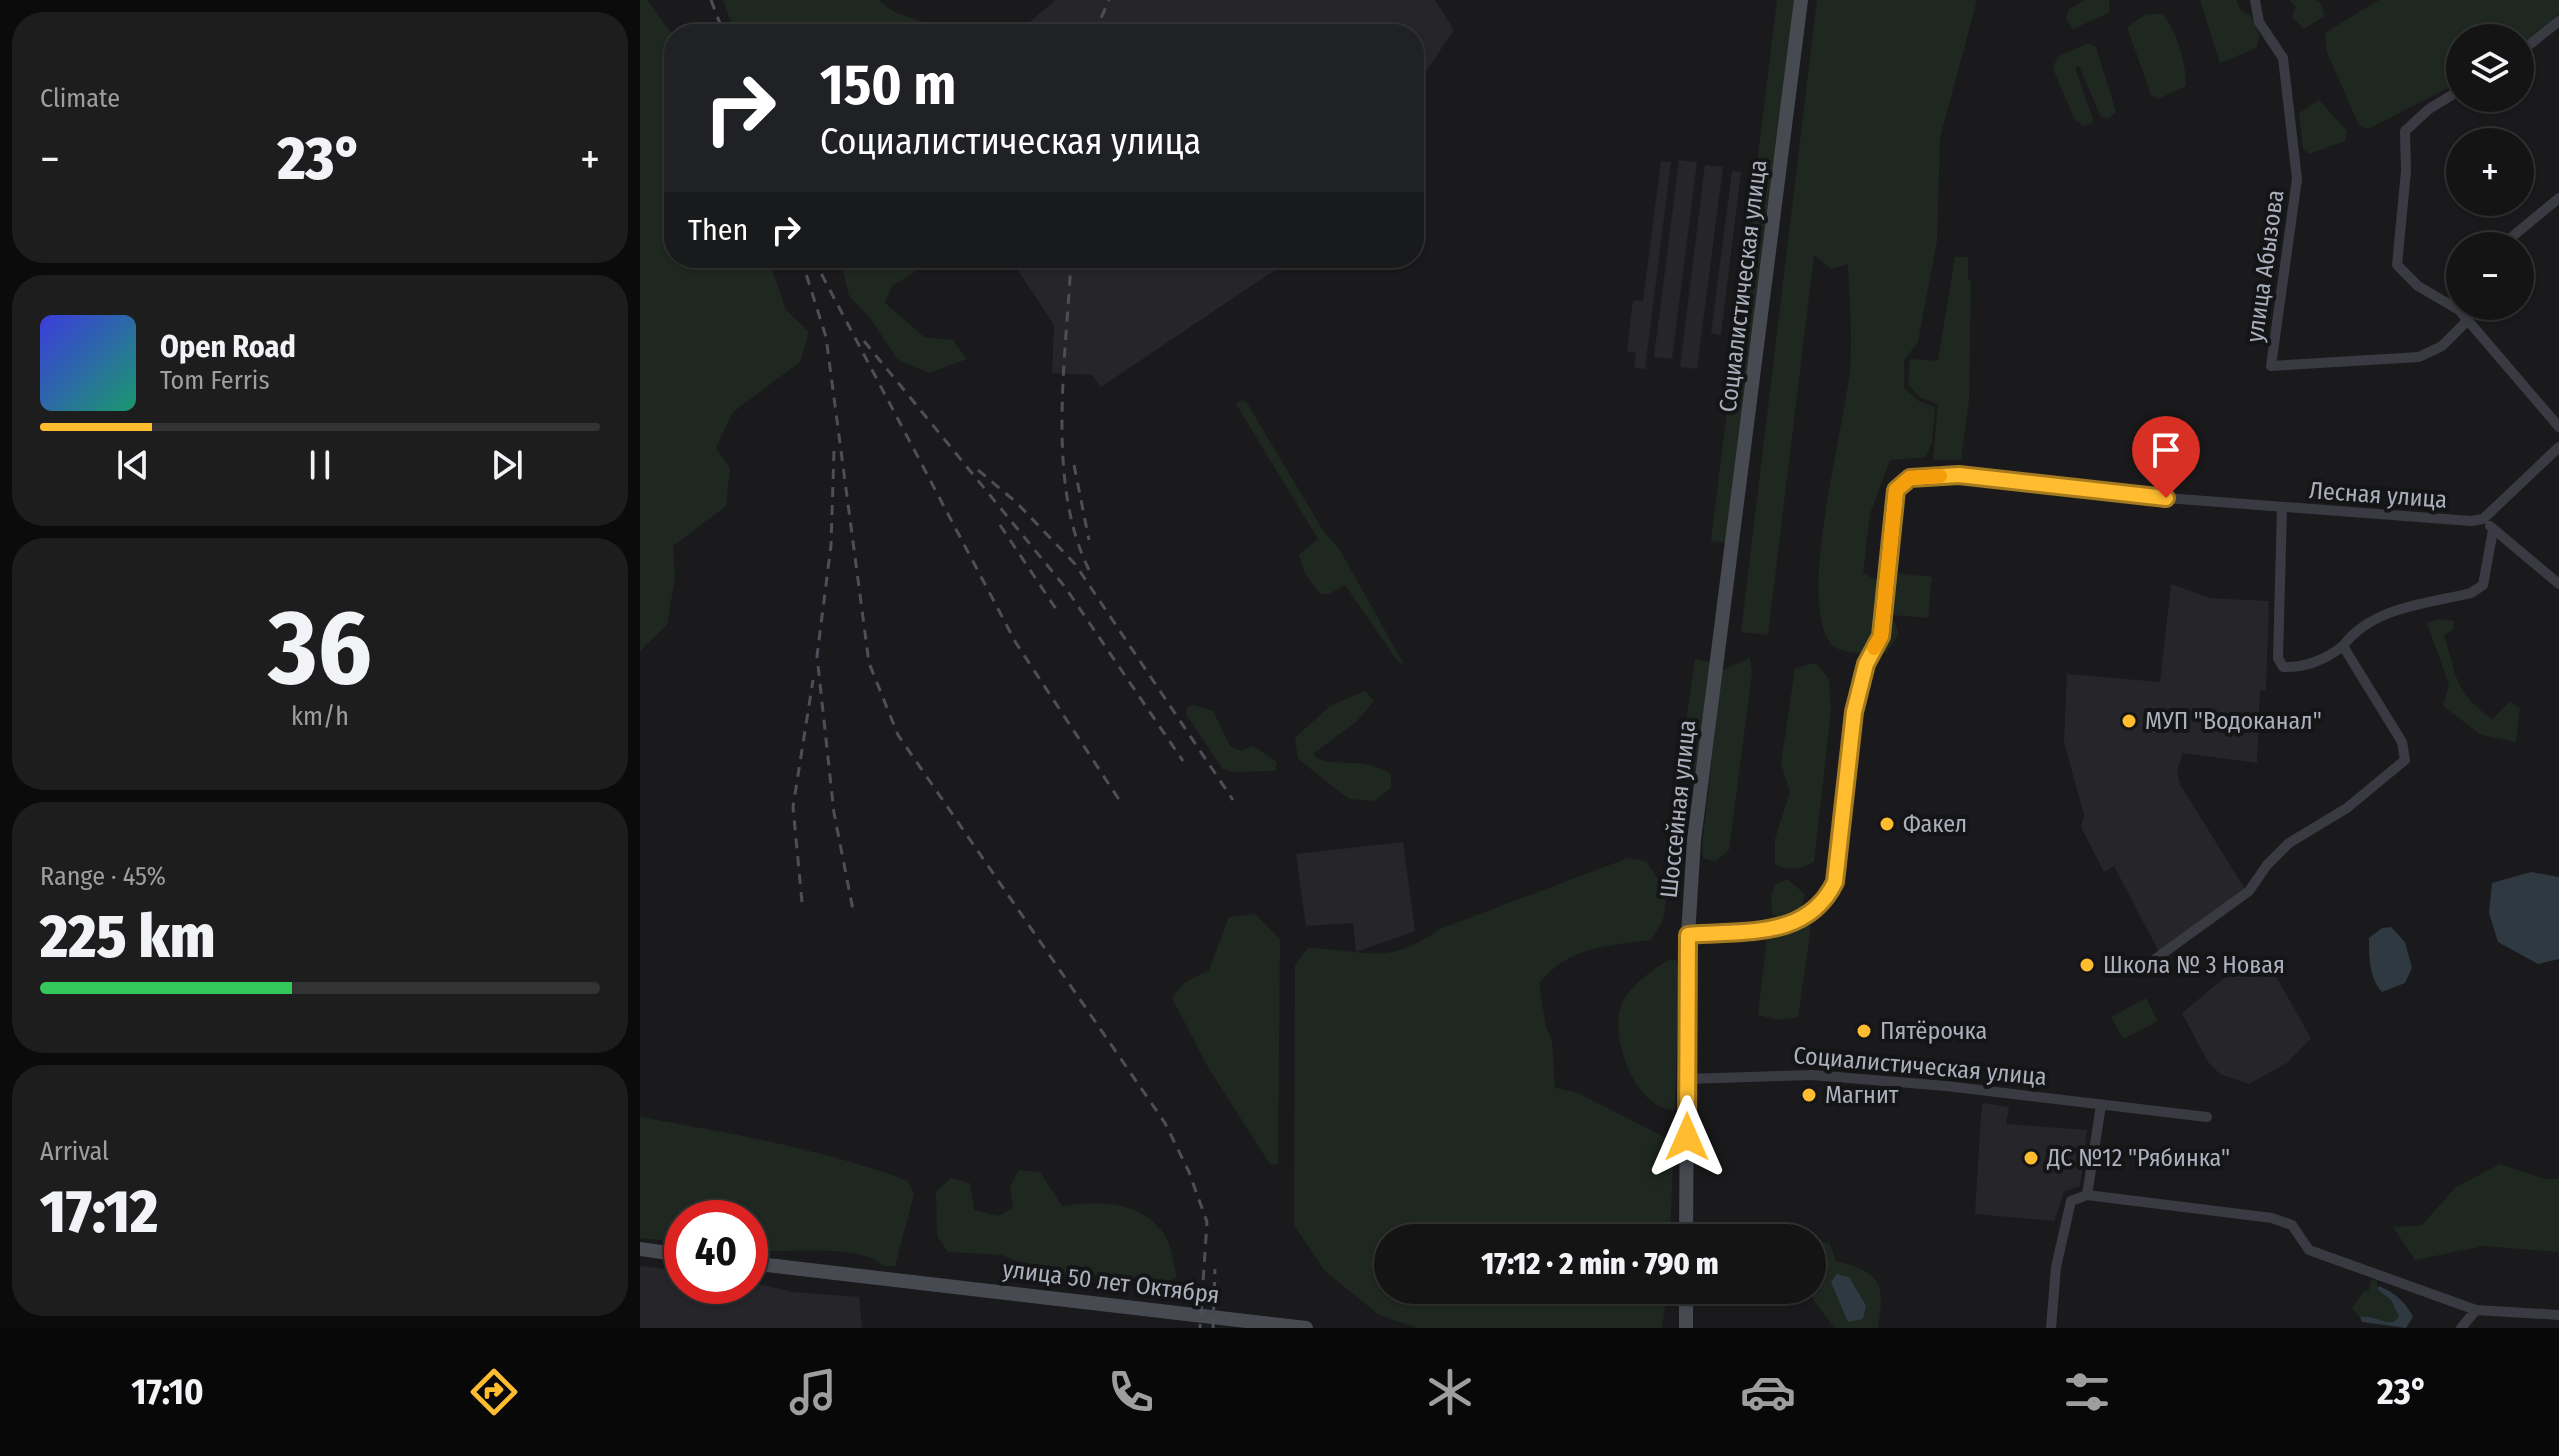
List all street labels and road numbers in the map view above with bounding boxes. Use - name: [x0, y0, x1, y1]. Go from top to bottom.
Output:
- street label: Социалистическая улица: [1714, 158, 1772, 414]
- street label: улица Абызова: [2240, 188, 2290, 344]
- street label: Лесная улица: [2308, 476, 2448, 514]
- street label: Шоссейная улица: [1655, 719, 1701, 899]
- street label: Социалистическая улица: [1792, 1041, 2048, 1091]
- street label: улица 50 лет Октября: [1001, 1255, 1221, 1309]

